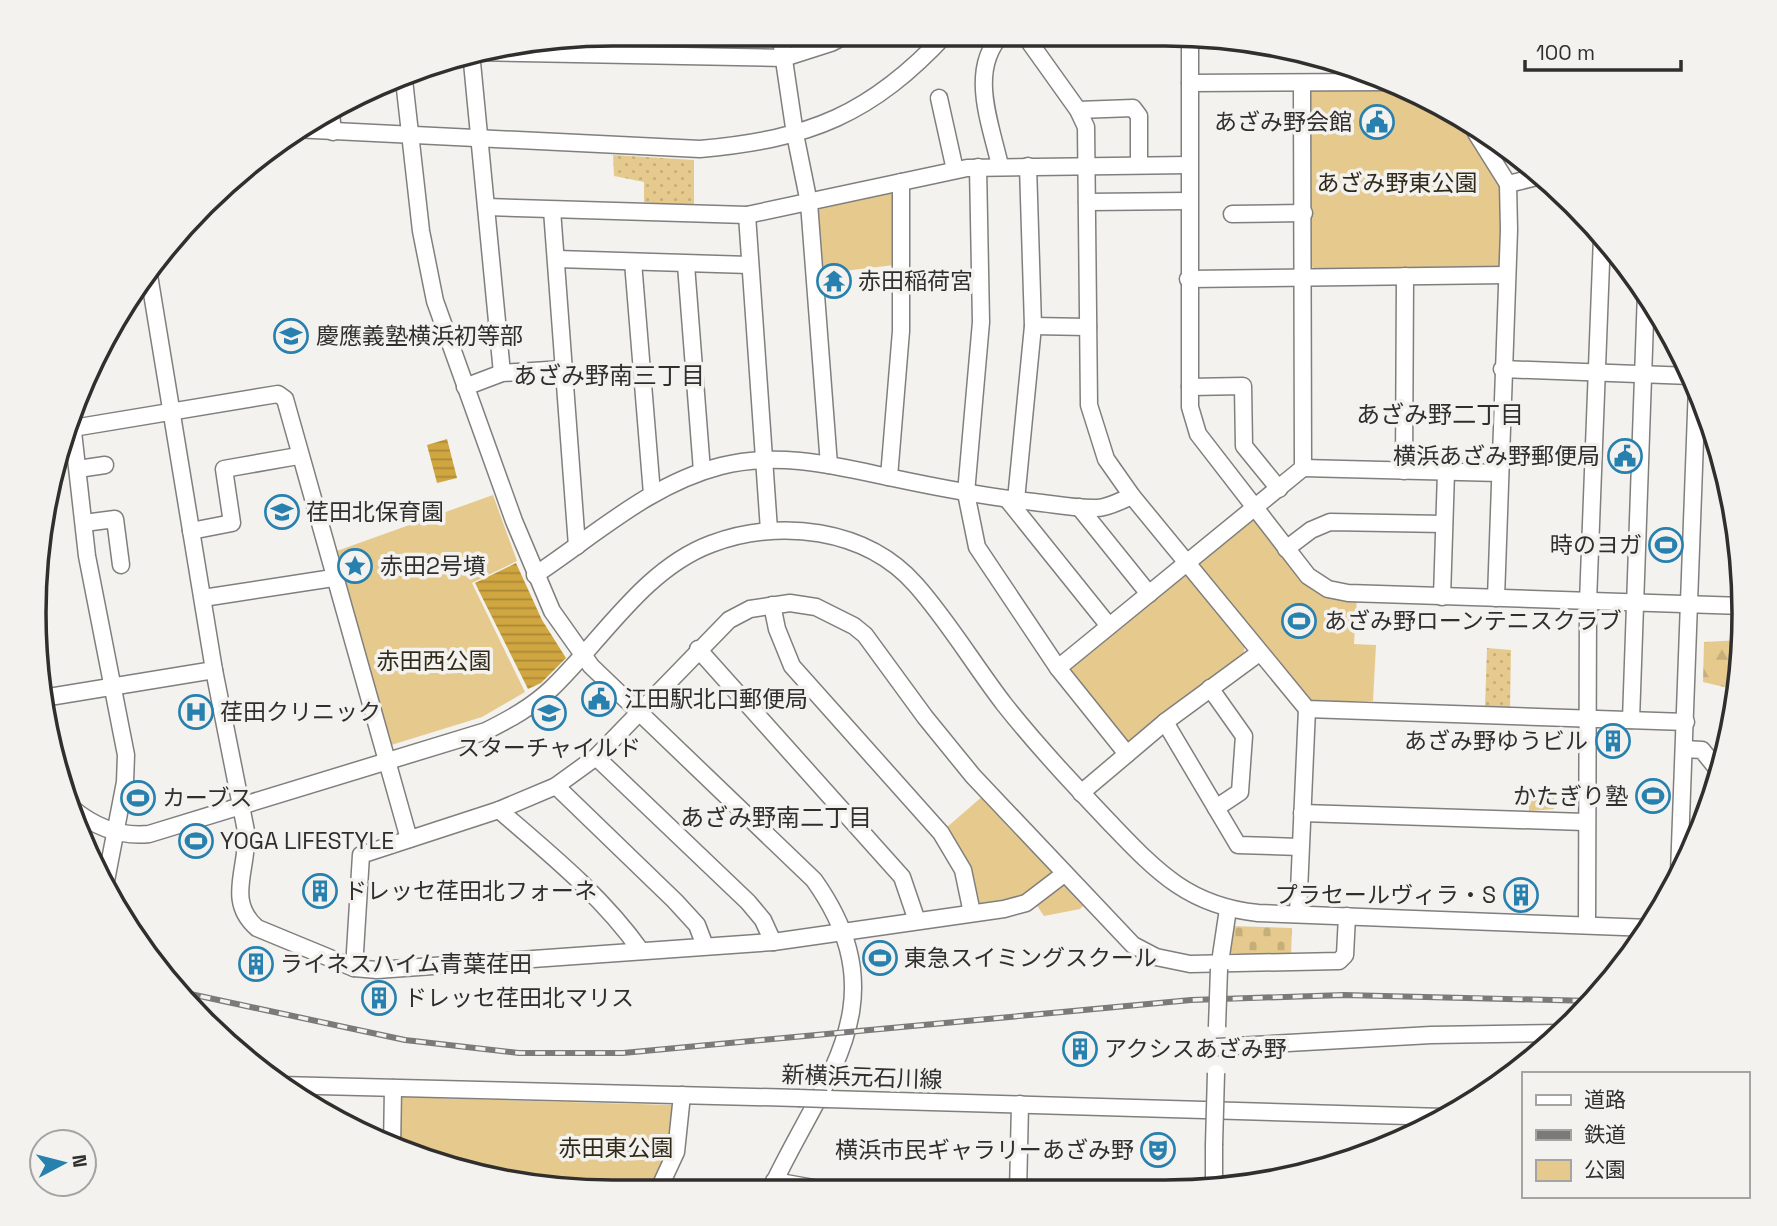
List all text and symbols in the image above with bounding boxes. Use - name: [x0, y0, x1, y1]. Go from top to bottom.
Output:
- scale bar: [1525, 28, 1681, 72]
- text: 100 m: [1536, 39, 1595, 66]
- public building icon: あざみ野会館: [1358, 103, 1396, 141]
- place label: あざみ野会館: [1214, 107, 1352, 137]
- park label: あざみ野東公園: [1317, 168, 1478, 198]
- temple icon: 赤田稲荷宮: [815, 262, 853, 300]
- place label: 赤田稲荷宮: [858, 266, 973, 296]
- school or university icon: 慶應義塾横浜初等部: [272, 317, 310, 355]
- place label: 慶應義塾横浜初等部: [316, 321, 523, 351]
- district label: あざみ野南三丁目: [513, 360, 705, 391]
- district label: あざみ野二丁目: [1356, 399, 1524, 430]
- public building icon: 横浜あざみ野郵便局: [1606, 437, 1644, 475]
- place label: 横浜あざみ野郵便局: [1393, 441, 1600, 471]
- school or university icon: 荏田北保育園: [263, 493, 301, 531]
- place label: 荏田北保育園: [306, 497, 444, 527]
- sports icon: 時のヨガ: [1647, 526, 1685, 564]
- place label: 時のヨガ: [1550, 530, 1642, 560]
- place icon: 赤田2号墳: [336, 547, 374, 585]
- place label: 赤田2号墳: [380, 551, 486, 581]
- sports icon: あざみ野ローンテニスクラブ: [1280, 602, 1318, 640]
- place label: あざみ野ローンテニスクラブ: [1324, 606, 1622, 636]
- park label: 赤田西公園: [377, 646, 492, 676]
- public building icon: 江田駅北口郵便局: [580, 680, 618, 718]
- place label: 江田駅北口郵便局: [624, 684, 808, 714]
- hospital icon: 荏田クリニック: [177, 693, 215, 731]
- school or university icon: スターチャイルド: [530, 694, 568, 732]
- place label: 荏田クリニック: [220, 697, 381, 727]
- building icon: あざみ野ゆうビル: [1594, 722, 1632, 760]
- place label: あざみ野ゆうビル: [1404, 726, 1588, 756]
- place label: スターチャイルド: [457, 733, 641, 763]
- sports icon: かたぎり塾: [1634, 777, 1672, 815]
- sports icon: カーブス: [119, 779, 157, 817]
- place label: かたぎり塾: [1513, 781, 1628, 811]
- place label: カーブス: [162, 783, 253, 813]
- district label: あざみ野南二丁目: [680, 802, 872, 833]
- sports icon: YOGA LIFESTYLE: [177, 822, 215, 860]
- place label: YOGA LIFESTYLE: [220, 826, 394, 856]
- building icon: ドレッセ荏田北フォーネ: [301, 872, 339, 910]
- place label: ドレッセ荏田北フォーネ: [344, 876, 597, 906]
- building icon: プラセールヴィラ・S: [1502, 876, 1540, 914]
- place label: プラセールヴィラ・S: [1275, 880, 1496, 910]
- sports icon: 東急スイミングスクール: [861, 939, 899, 977]
- place label: 東急スイミングスクール: [904, 943, 1157, 973]
- building icon: ライネスハイム青葉荏田: [237, 945, 275, 983]
- place label: ライネスハイム青葉荏田: [280, 949, 532, 979]
- building icon: ドレッセ荏田北マリス: [360, 979, 398, 1017]
- place label: ドレッセ荏田北マリス: [404, 983, 634, 1013]
- building icon: アクシスあざみ野: [1061, 1030, 1099, 1068]
- place label: アクシスあざみ野: [1104, 1034, 1287, 1064]
- street label: 新横浜元石川線: [781, 1059, 943, 1095]
- legend: [1522, 1072, 1749, 1198]
- text: 道路: [1584, 1086, 1626, 1113]
- text: 鉄道: [1584, 1121, 1626, 1148]
- north arrow: [28, 1128, 98, 1198]
- theatre icon: 横浜市民ギャラリーあざみ野: [1139, 1131, 1177, 1169]
- park label: 赤田東公園: [559, 1133, 674, 1163]
- place label: 横浜市民ギャラリーあざみ野: [835, 1135, 1134, 1165]
- text: N: [66, 1153, 93, 1169]
- text: 公園: [1584, 1156, 1626, 1183]

